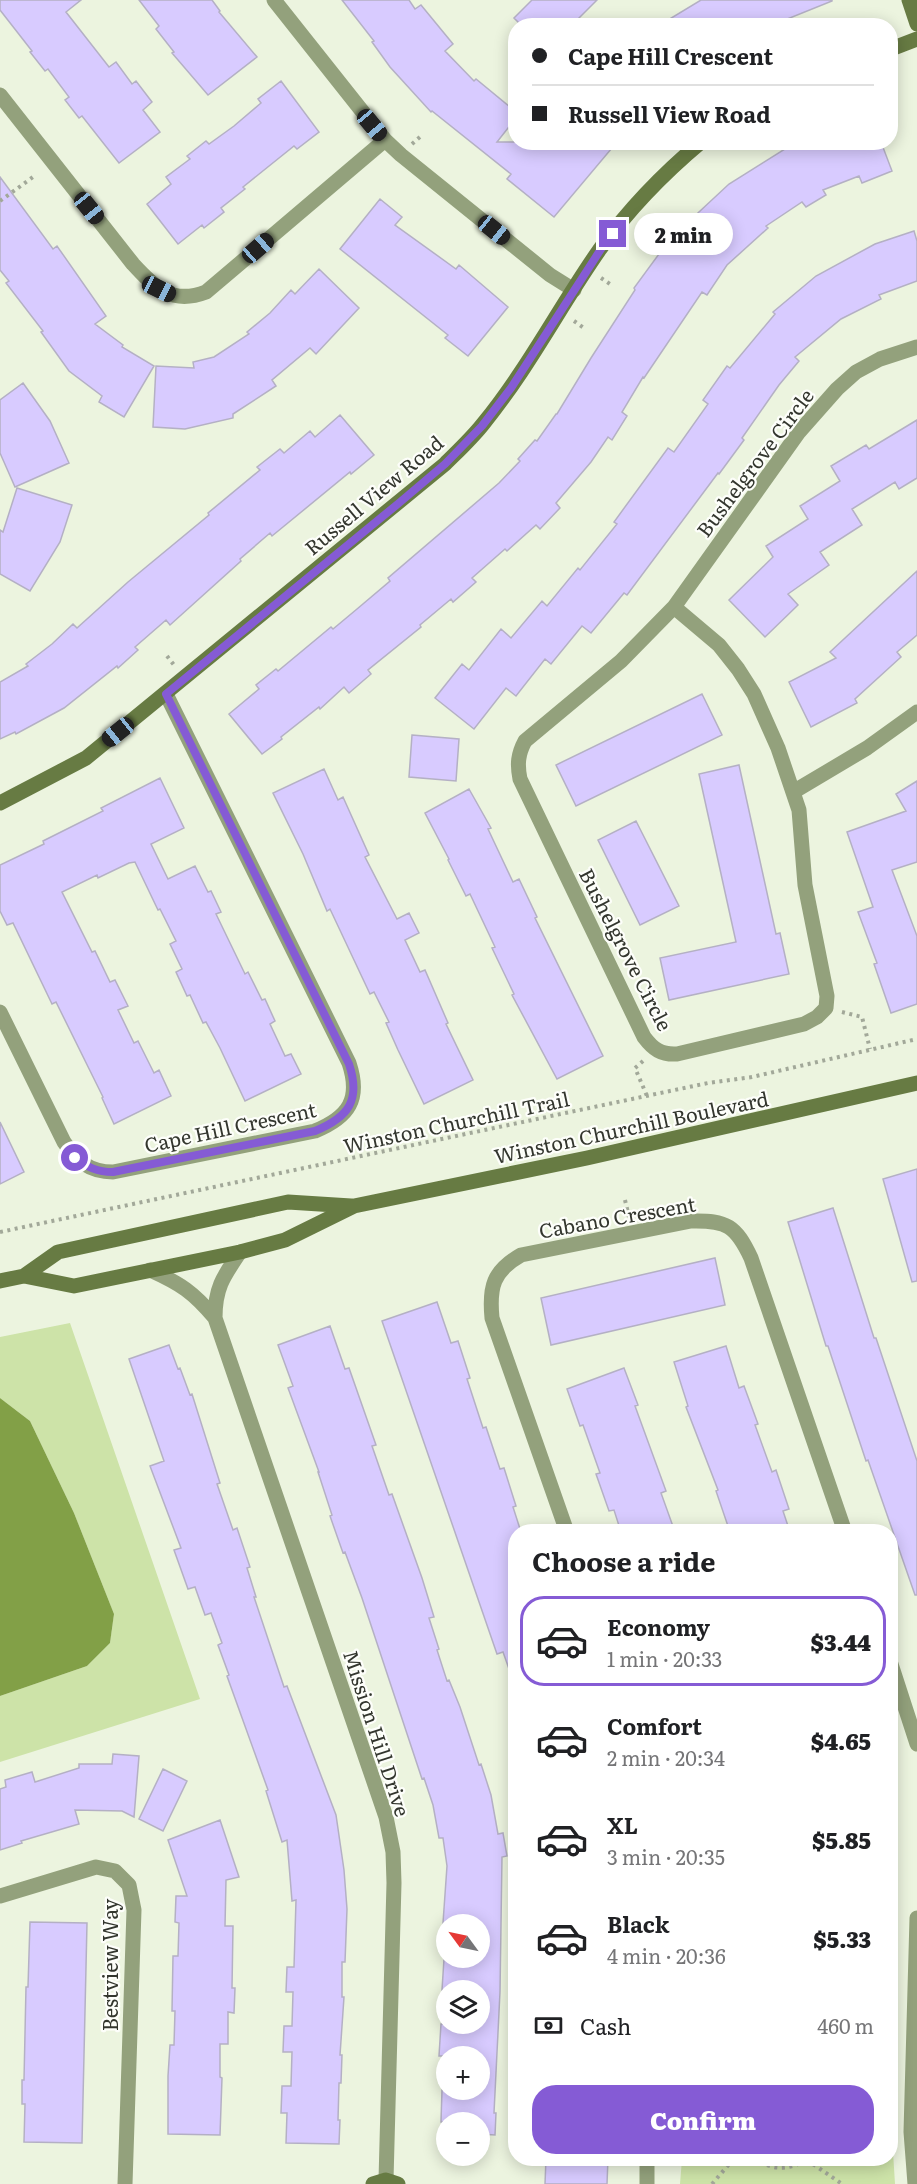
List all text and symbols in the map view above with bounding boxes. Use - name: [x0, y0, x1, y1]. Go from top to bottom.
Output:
- text: Cape Hill Crescent: [568, 39, 773, 72]
- text: Russell View Road: [568, 97, 771, 130]
- car: [354, 105, 390, 145]
- car: [71, 188, 107, 228]
- car: [474, 212, 514, 248]
- callout: 2 min: [634, 213, 733, 255]
- text: 2 min: [655, 219, 712, 249]
- route end: [599, 220, 626, 247]
- car: [239, 229, 277, 267]
- car: [139, 273, 179, 305]
- street label: Bushelgrove Circle: [688, 381, 820, 543]
- street label: Russell View Road: [297, 427, 449, 561]
- car: [98, 714, 138, 750]
- street label: Bushelgrove Circle: [573, 862, 681, 1036]
- street label: Winston Churchill Trail: [340, 1082, 572, 1160]
- street label: Winston Churchill Boulevard: [491, 1082, 771, 1170]
- street label: Cape Hill Crescent: [141, 1093, 319, 1159]
- route start: [61, 1144, 88, 1171]
- street label: Cabano Crescent: [536, 1187, 698, 1245]
- text: Choose a ride: [532, 1540, 715, 1580]
- text: Economy: [607, 1610, 710, 1643]
- icon: car: [535, 1614, 589, 1668]
- text: $3.44: [810, 1625, 871, 1658]
- text: 1 min · 20:33: [607, 1643, 722, 1673]
- street label: Mission Hill Drive: [337, 1646, 419, 1820]
- text: Comfort: [607, 1709, 702, 1742]
- icon: car: [535, 1713, 589, 1767]
- text: $4.65: [811, 1724, 871, 1757]
- text: 2 min · 20:34: [607, 1742, 725, 1772]
- text: XL: [607, 1808, 638, 1841]
- icon: car: [535, 1812, 589, 1866]
- text: $5.85: [812, 1823, 871, 1856]
- text: 3 min · 20:35: [607, 1841, 725, 1871]
- street label: Bestview Way: [94, 1898, 124, 2031]
- text: Black: [607, 1907, 669, 1940]
- icon: car: [535, 1911, 589, 1965]
- north arrow: [436, 1914, 490, 1968]
- map controls: [436, 1914, 490, 2166]
- text: $5.33: [813, 1922, 871, 1955]
- text: 4 min · 20:36: [607, 1940, 726, 1970]
- button: layers: [436, 1980, 490, 2034]
- icon: cash: [532, 2009, 565, 2042]
- text: Cash: [580, 2009, 631, 2042]
- text: 460 m: [817, 2010, 874, 2040]
- button: +: [436, 2046, 490, 2100]
- button: Confirm: [532, 2085, 874, 2154]
- button: −: [436, 2112, 490, 2166]

